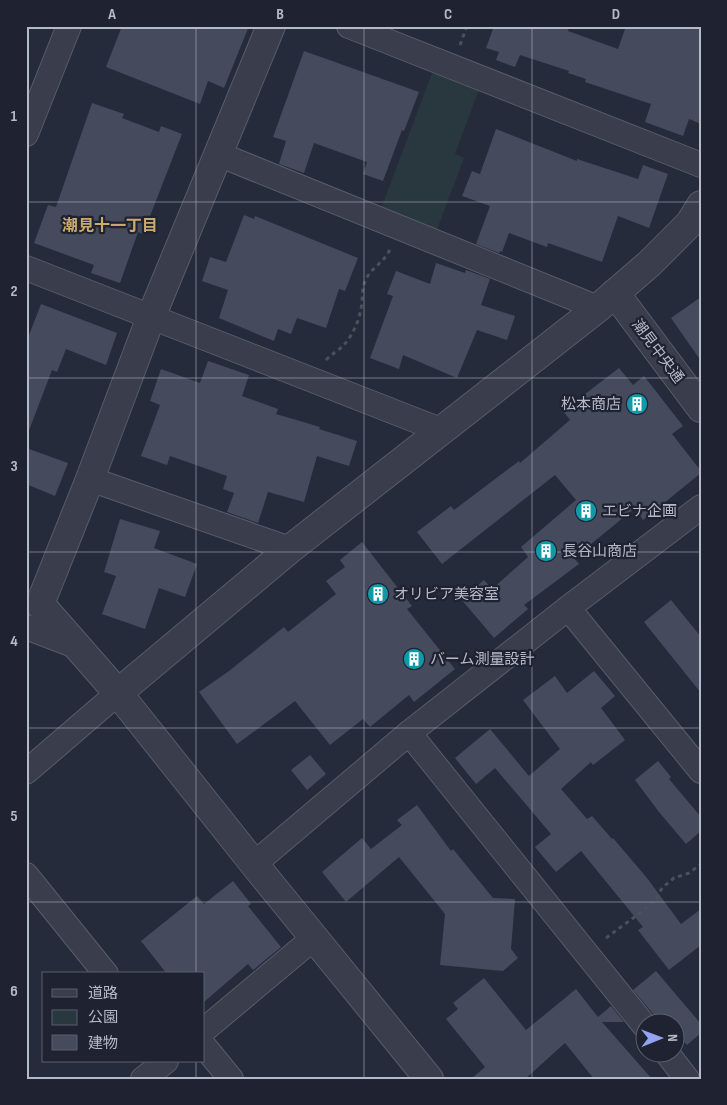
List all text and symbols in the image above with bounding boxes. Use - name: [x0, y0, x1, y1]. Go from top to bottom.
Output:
- text: A: [107, 5, 116, 24]
- text: B: [276, 5, 284, 24]
- text: C: [444, 5, 452, 24]
- text: D: [612, 5, 620, 24]
- text: 1: [11, 107, 18, 126]
- district label: 潮見十一丁目: [62, 217, 158, 236]
- text: 2: [10, 282, 18, 301]
- street label: 潮見中央通: [627, 316, 688, 387]
- building icon: 松本商店: [625, 392, 649, 416]
- place label: 松本商店: [561, 395, 621, 414]
- text: 3: [10, 457, 18, 476]
- building icon: エビナ企画: [574, 499, 598, 523]
- place label: エビナ企画: [602, 502, 677, 521]
- building icon: 長谷山商店: [534, 539, 558, 563]
- place label: 長谷山商店: [562, 542, 637, 561]
- building icon: オリビア美容室: [366, 582, 390, 606]
- place label: オリビア美容室: [394, 585, 499, 604]
- text: 4: [10, 632, 18, 651]
- building icon: バーム測量設計: [402, 647, 426, 671]
- place label: バーム測量設計: [430, 650, 535, 669]
- text: 5: [10, 807, 18, 826]
- legend: [42, 972, 205, 1062]
- text: 6: [10, 982, 18, 1001]
- text: 道路: [88, 984, 118, 1003]
- text: 公園: [88, 1008, 118, 1027]
- north arrow: [634, 1012, 684, 1062]
- text: 建物: [88, 1034, 118, 1053]
- text: N: [664, 1034, 681, 1042]

